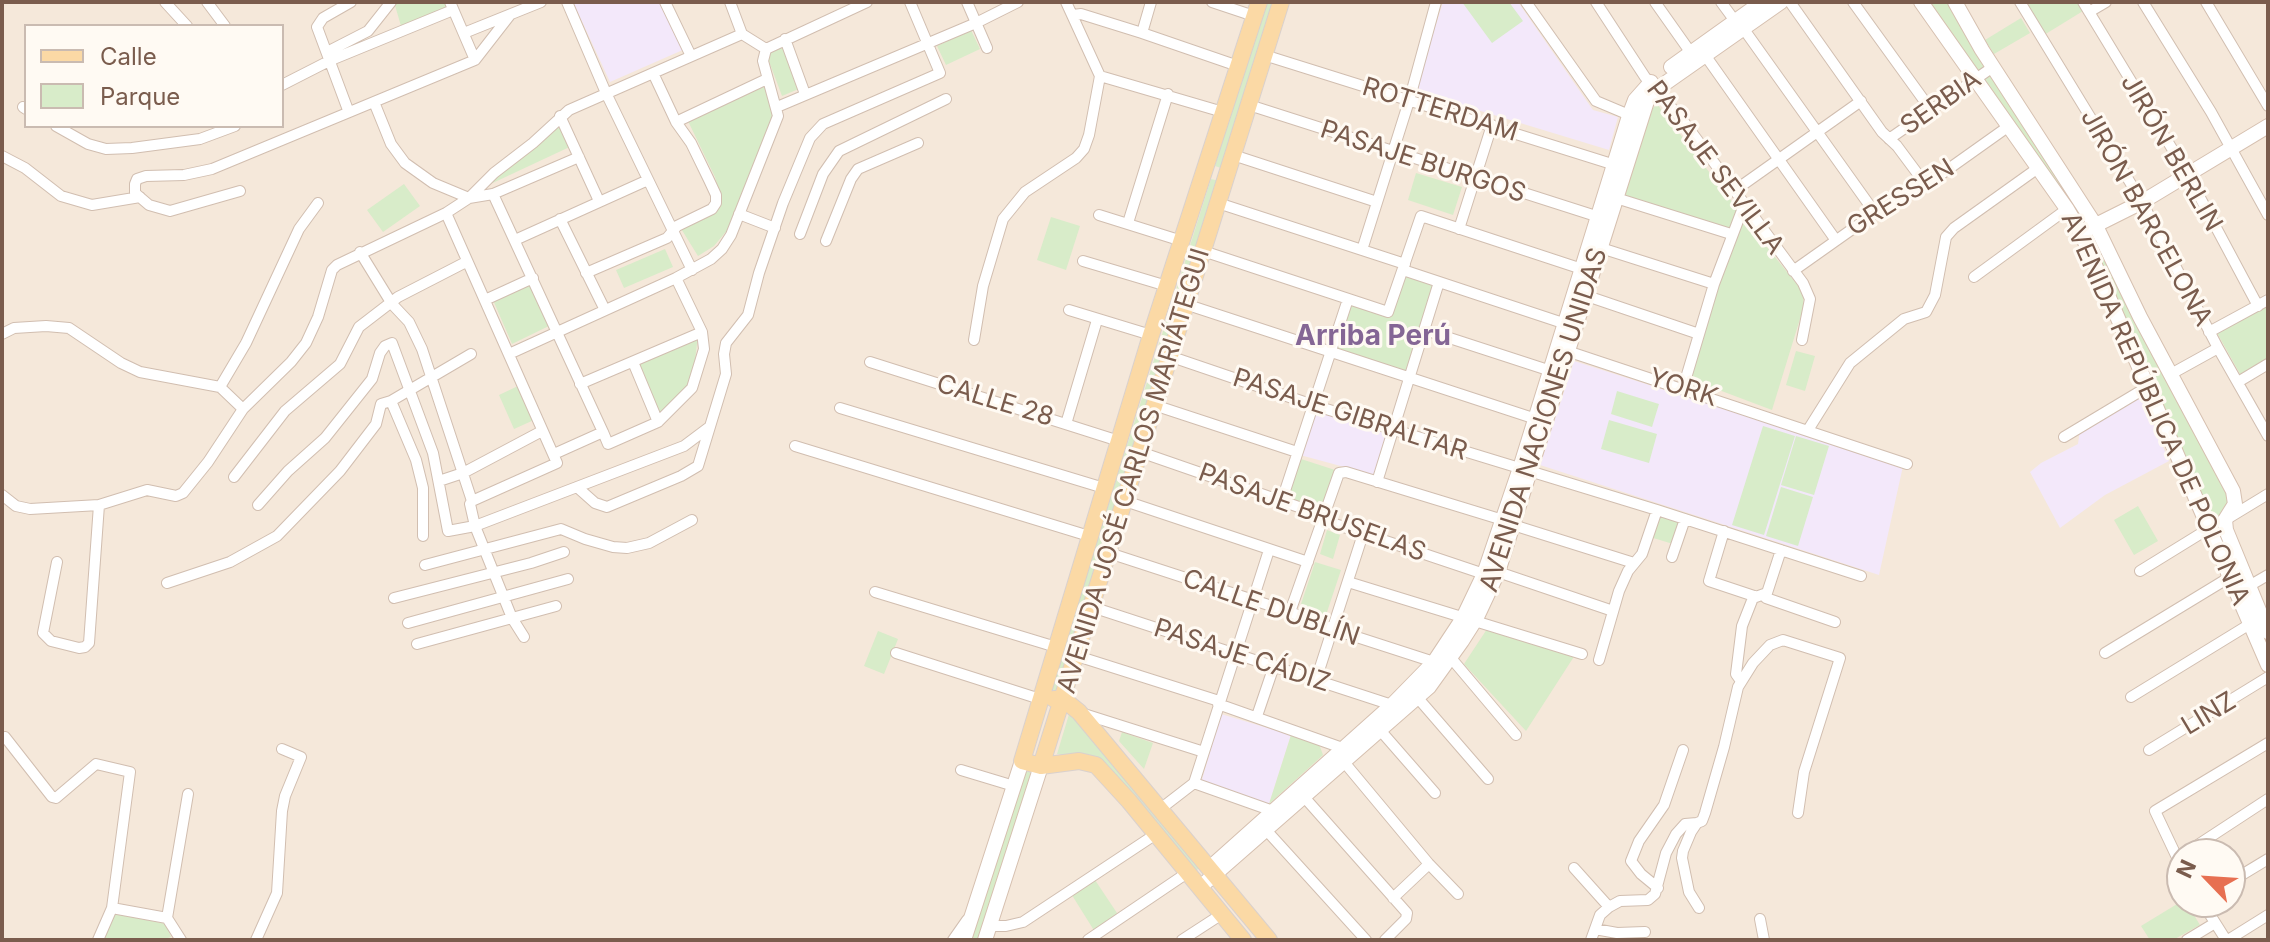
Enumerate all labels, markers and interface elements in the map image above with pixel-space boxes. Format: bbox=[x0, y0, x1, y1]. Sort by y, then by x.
legend bbox=[24, 24, 284, 128]
text: Calle bbox=[100, 42, 157, 71]
street label: SERBIA bbox=[1895, 64, 1987, 142]
street label: JIRÓN BERLIN bbox=[2113, 69, 2229, 237]
street label: ROTTERDAM bbox=[1358, 72, 1522, 148]
street label: PASAJE SEVILLA bbox=[1639, 75, 1791, 261]
text: Parque bbox=[100, 82, 180, 111]
street label: JIRÓN BARCELONA bbox=[2073, 104, 2219, 332]
street label: PASAJE BURGOS bbox=[1316, 114, 1530, 210]
street label: GRESSEN bbox=[1842, 153, 1960, 243]
street label: AVENIDA REPÚBLICA DE POLONIA bbox=[2054, 208, 2256, 610]
street label: AVENIDA NACIONES UNIDAS bbox=[1474, 244, 1614, 596]
street label: AVENIDA JOSÉ CARLOS MARIÁTEGUI bbox=[1051, 245, 1217, 697]
district label: Arriba Perú bbox=[1295, 320, 1451, 354]
street label: PASAJE GIBRALTAR bbox=[1229, 362, 1471, 468]
street label: YORK bbox=[1644, 362, 1722, 414]
street label: CALLE 28 bbox=[933, 368, 1057, 434]
street label: PASAJE BRUSELAS bbox=[1194, 457, 1430, 569]
street label: CALLE DUBLÍN bbox=[1178, 563, 1364, 653]
street label: PASAJE CÁDIZ bbox=[1150, 613, 1334, 699]
street label: LINZ bbox=[2176, 686, 2242, 742]
north arrow bbox=[2166, 838, 2246, 918]
text: N bbox=[2171, 856, 2201, 882]

